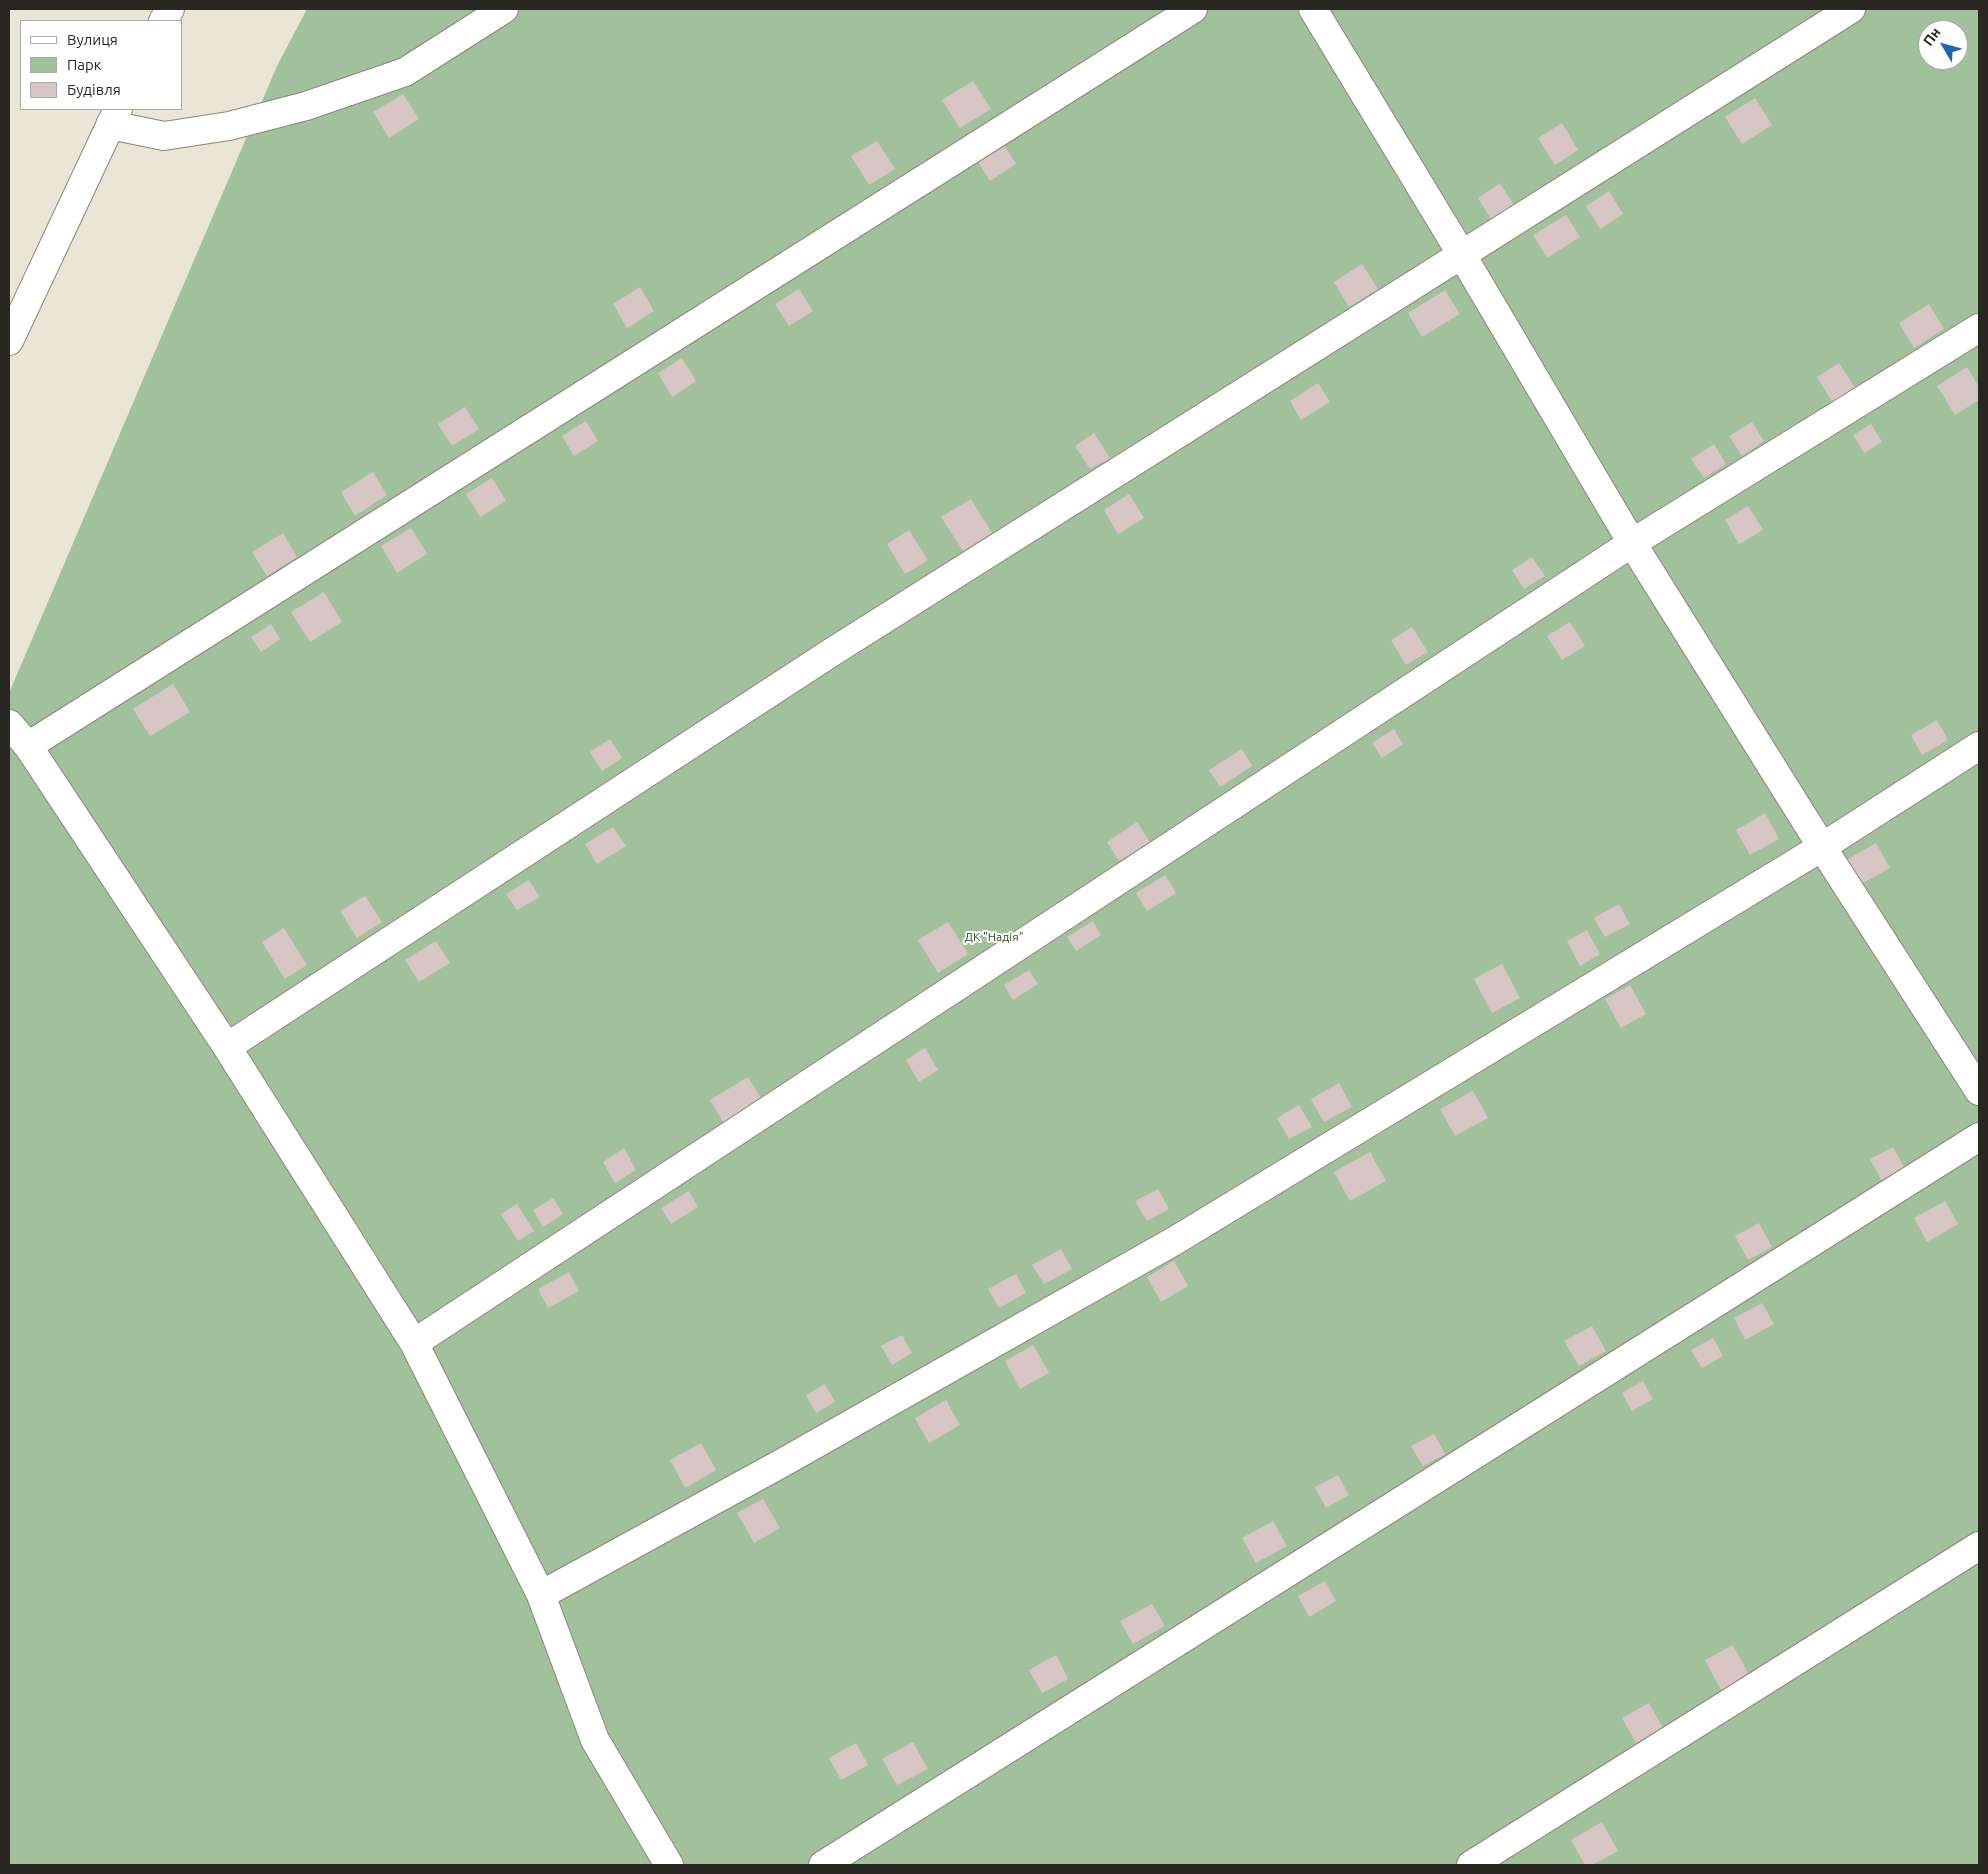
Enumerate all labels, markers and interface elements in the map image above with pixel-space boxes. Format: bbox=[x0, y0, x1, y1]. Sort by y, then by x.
legend bbox=[20, 20, 182, 110]
north arrow bbox=[1918, 20, 1968, 70]
text: Пн bbox=[1920, 24, 1944, 49]
text: Вулиця bbox=[67, 31, 118, 48]
text: Парк bbox=[67, 56, 102, 73]
text: Будівля bbox=[67, 81, 121, 98]
park label: ДК "Надія" bbox=[965, 930, 1023, 944]

